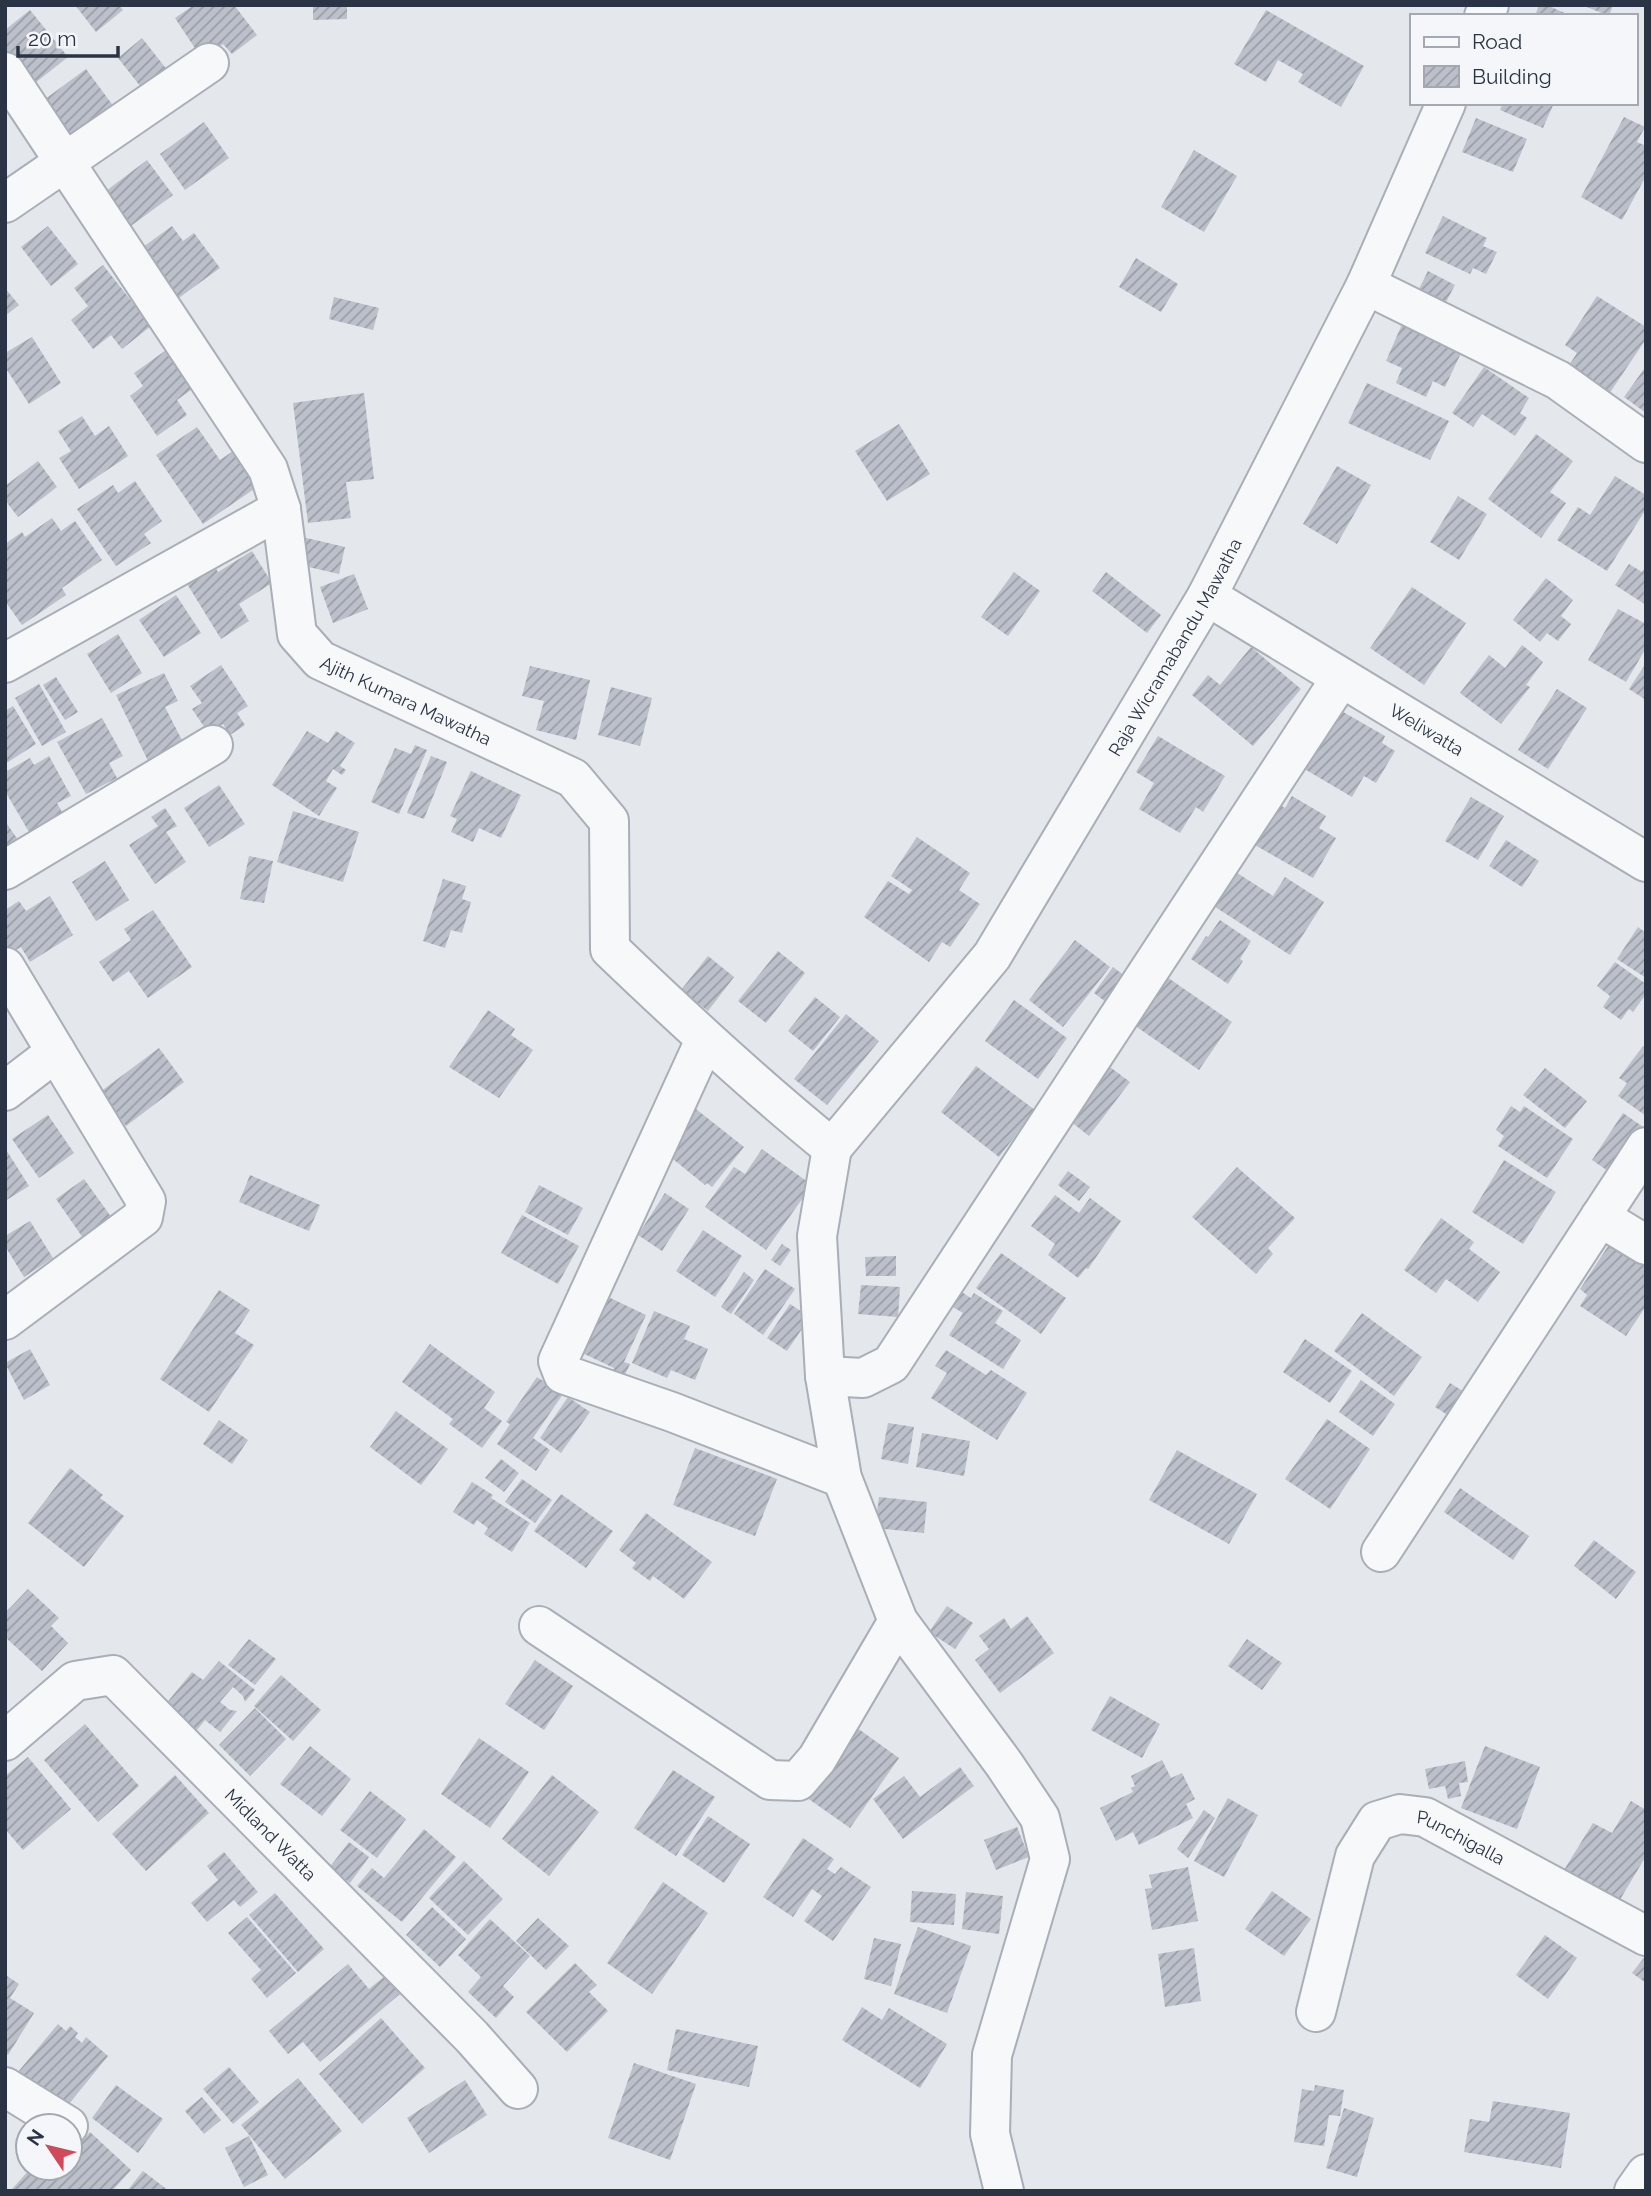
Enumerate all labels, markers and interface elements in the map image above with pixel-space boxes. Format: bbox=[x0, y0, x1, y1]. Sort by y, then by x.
scale bar bbox=[18, 14, 117, 58]
legend bbox=[1410, 14, 1637, 105]
text: 20 m bbox=[28, 26, 76, 51]
text: Road bbox=[1472, 29, 1522, 54]
text: Building bbox=[1472, 64, 1552, 89]
street label: Raja Wicramabandu Mawatha bbox=[1104, 534, 1245, 760]
street label: Ajith Kumara Mawatha bbox=[317, 651, 495, 749]
street label: Weliwatta bbox=[1386, 699, 1468, 760]
street label: Midland Watta bbox=[221, 1784, 321, 1885]
street label: Punchigalla bbox=[1416, 1806, 1509, 1869]
north arrow bbox=[14, 2112, 84, 2182]
text: N bbox=[22, 2125, 48, 2149]

